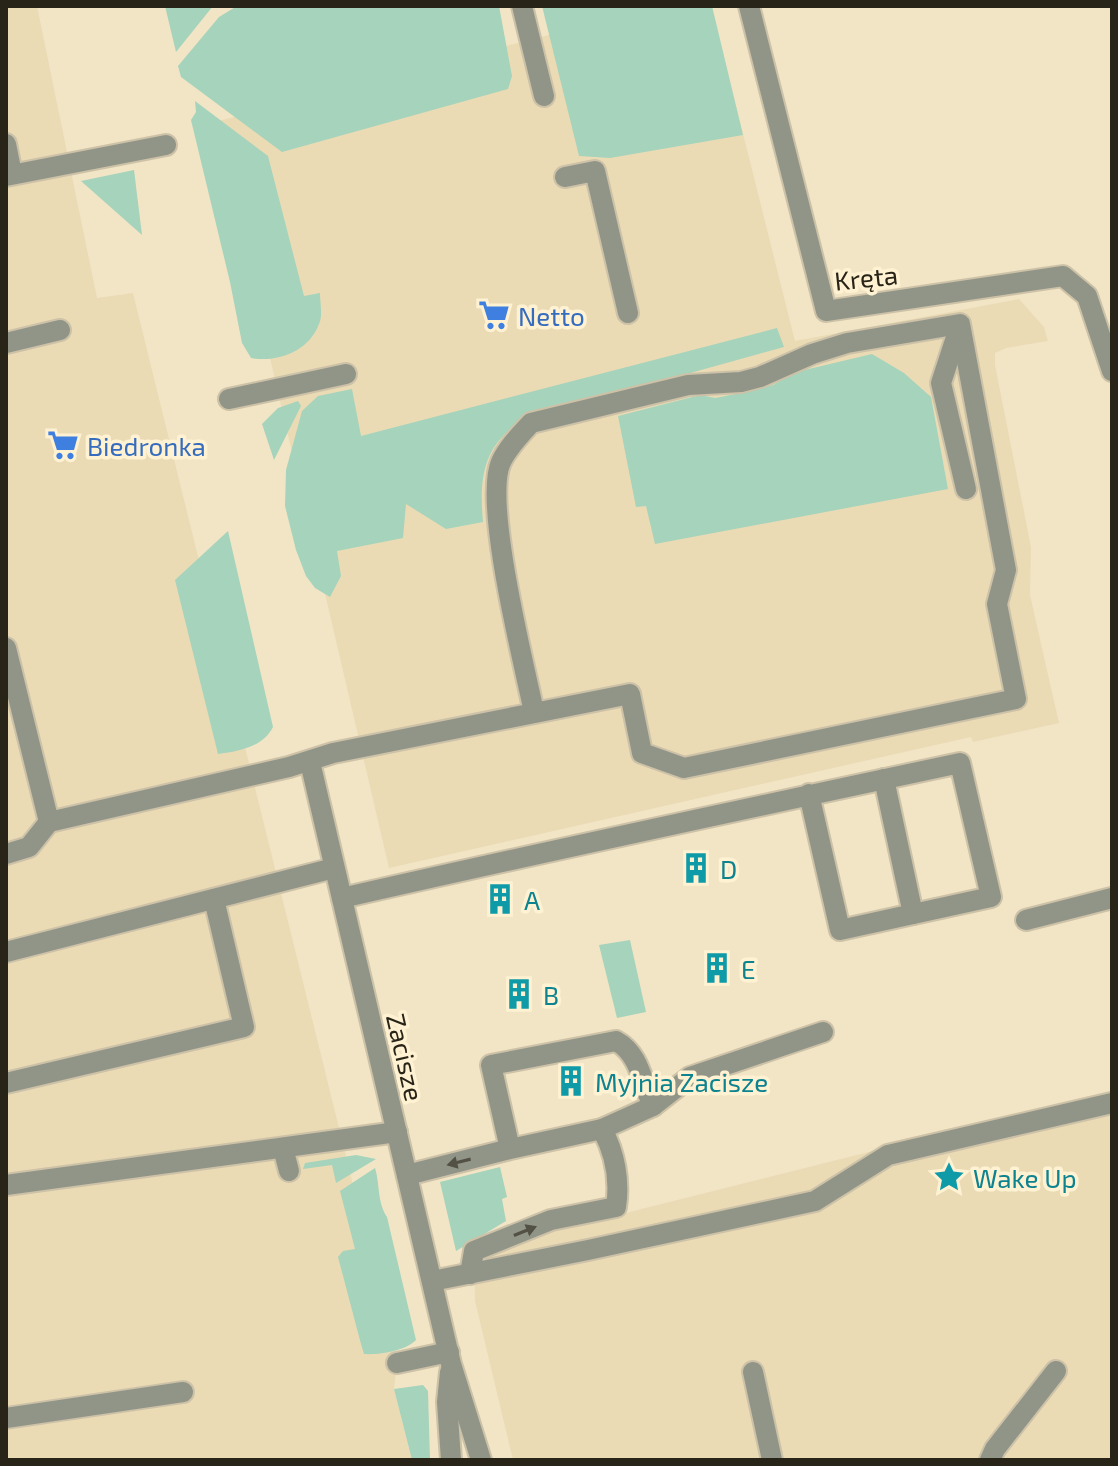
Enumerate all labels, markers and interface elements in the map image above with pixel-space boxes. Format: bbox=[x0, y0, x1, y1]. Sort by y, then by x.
street label: Kręta bbox=[833, 258, 899, 296]
supermarket icon: Netto bbox=[477, 298, 511, 332]
place label: Netto bbox=[518, 300, 585, 331]
supermarket icon: Biedronka bbox=[46, 428, 80, 462]
place label: Biedronka bbox=[87, 430, 206, 461]
building icon: D bbox=[679, 851, 713, 885]
place label: D bbox=[720, 853, 737, 884]
building icon: A bbox=[483, 882, 517, 916]
place label: A bbox=[524, 884, 540, 915]
building icon: E bbox=[700, 951, 734, 985]
place label: E bbox=[741, 953, 756, 984]
building icon: B bbox=[502, 977, 536, 1011]
place label: B bbox=[543, 979, 559, 1010]
street label: Zacisze bbox=[381, 1010, 431, 1104]
building icon: Myjnia Zacisze bbox=[554, 1064, 588, 1098]
place label: Myjnia Zacisze bbox=[595, 1066, 768, 1097]
one-way arrow bbox=[446, 1156, 471, 1168]
place icon: Wake Up bbox=[932, 1160, 966, 1194]
place label: Wake Up bbox=[973, 1162, 1077, 1193]
one-way arrow bbox=[513, 1224, 537, 1237]

